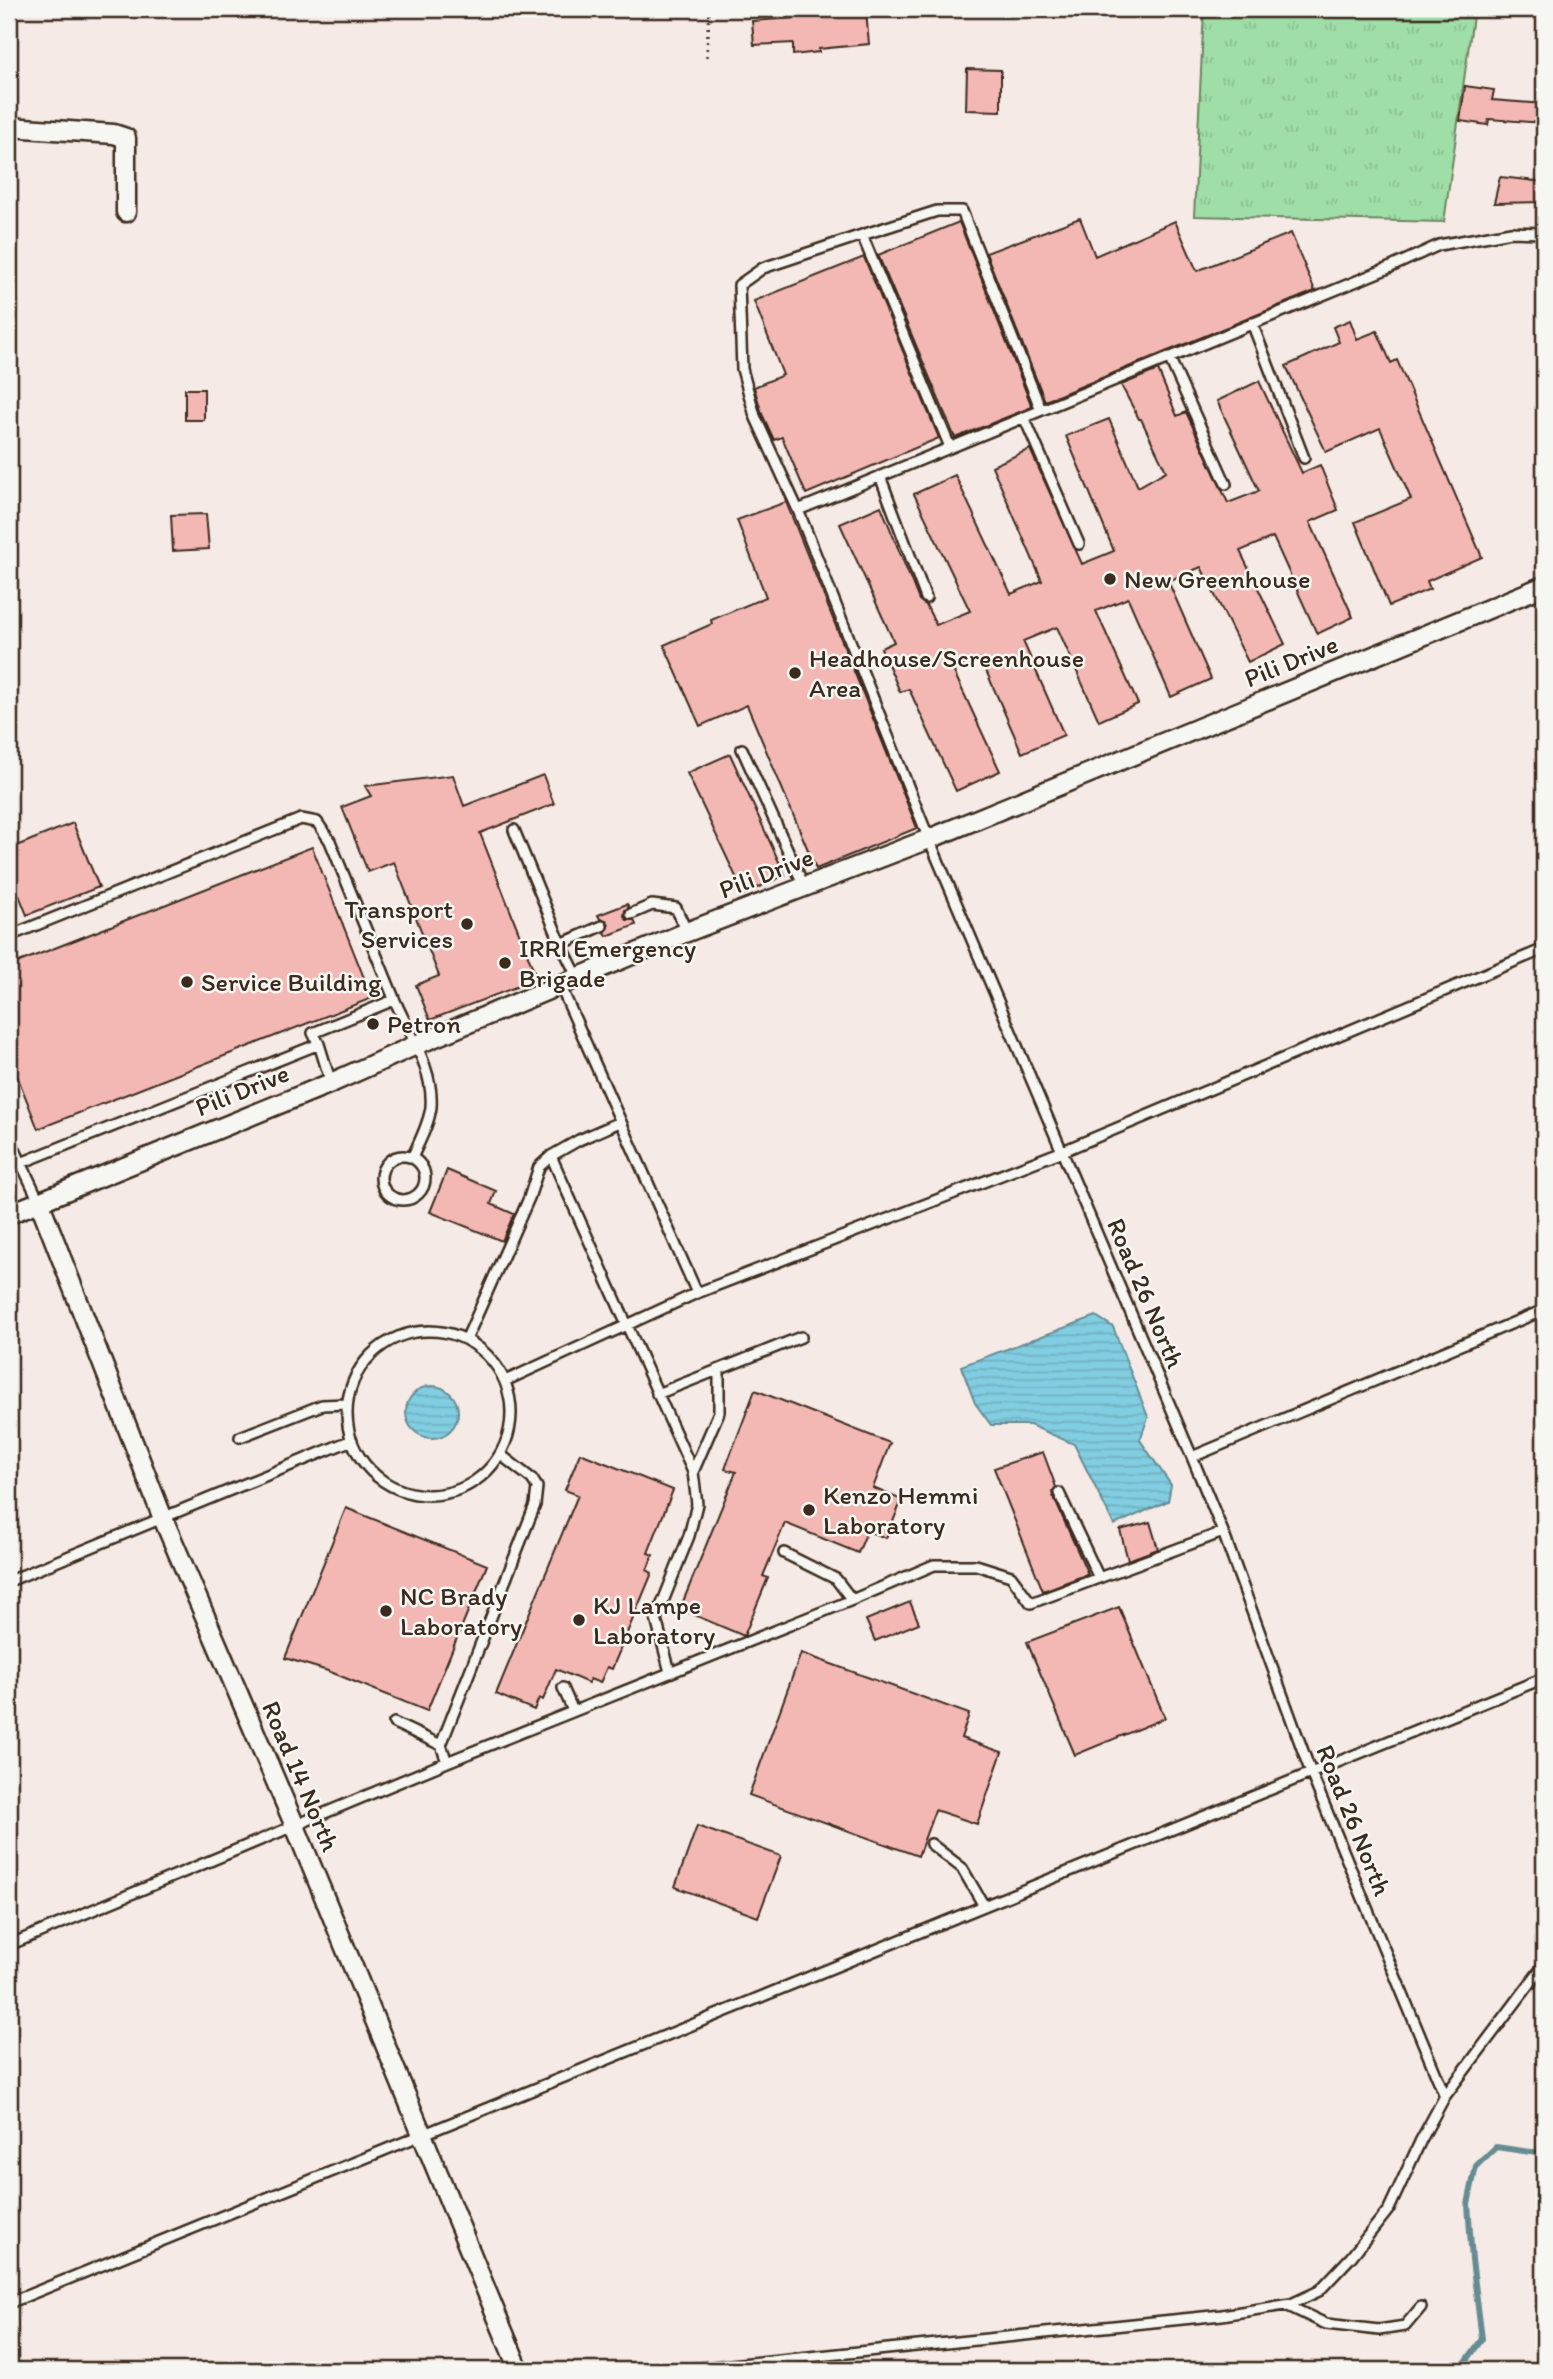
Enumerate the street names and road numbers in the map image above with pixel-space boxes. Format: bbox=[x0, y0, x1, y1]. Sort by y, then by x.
street label: Pili Drive bbox=[1239, 628, 1343, 694]
street label: Pili Drive bbox=[714, 840, 818, 906]
street label: Pili Drive bbox=[190, 1057, 294, 1123]
street label: Road 26 North bbox=[1100, 1213, 1192, 1373]
street label: Road 14 North bbox=[255, 1696, 347, 1856]
street label: Road 26 North bbox=[1309, 1740, 1399, 1900]

